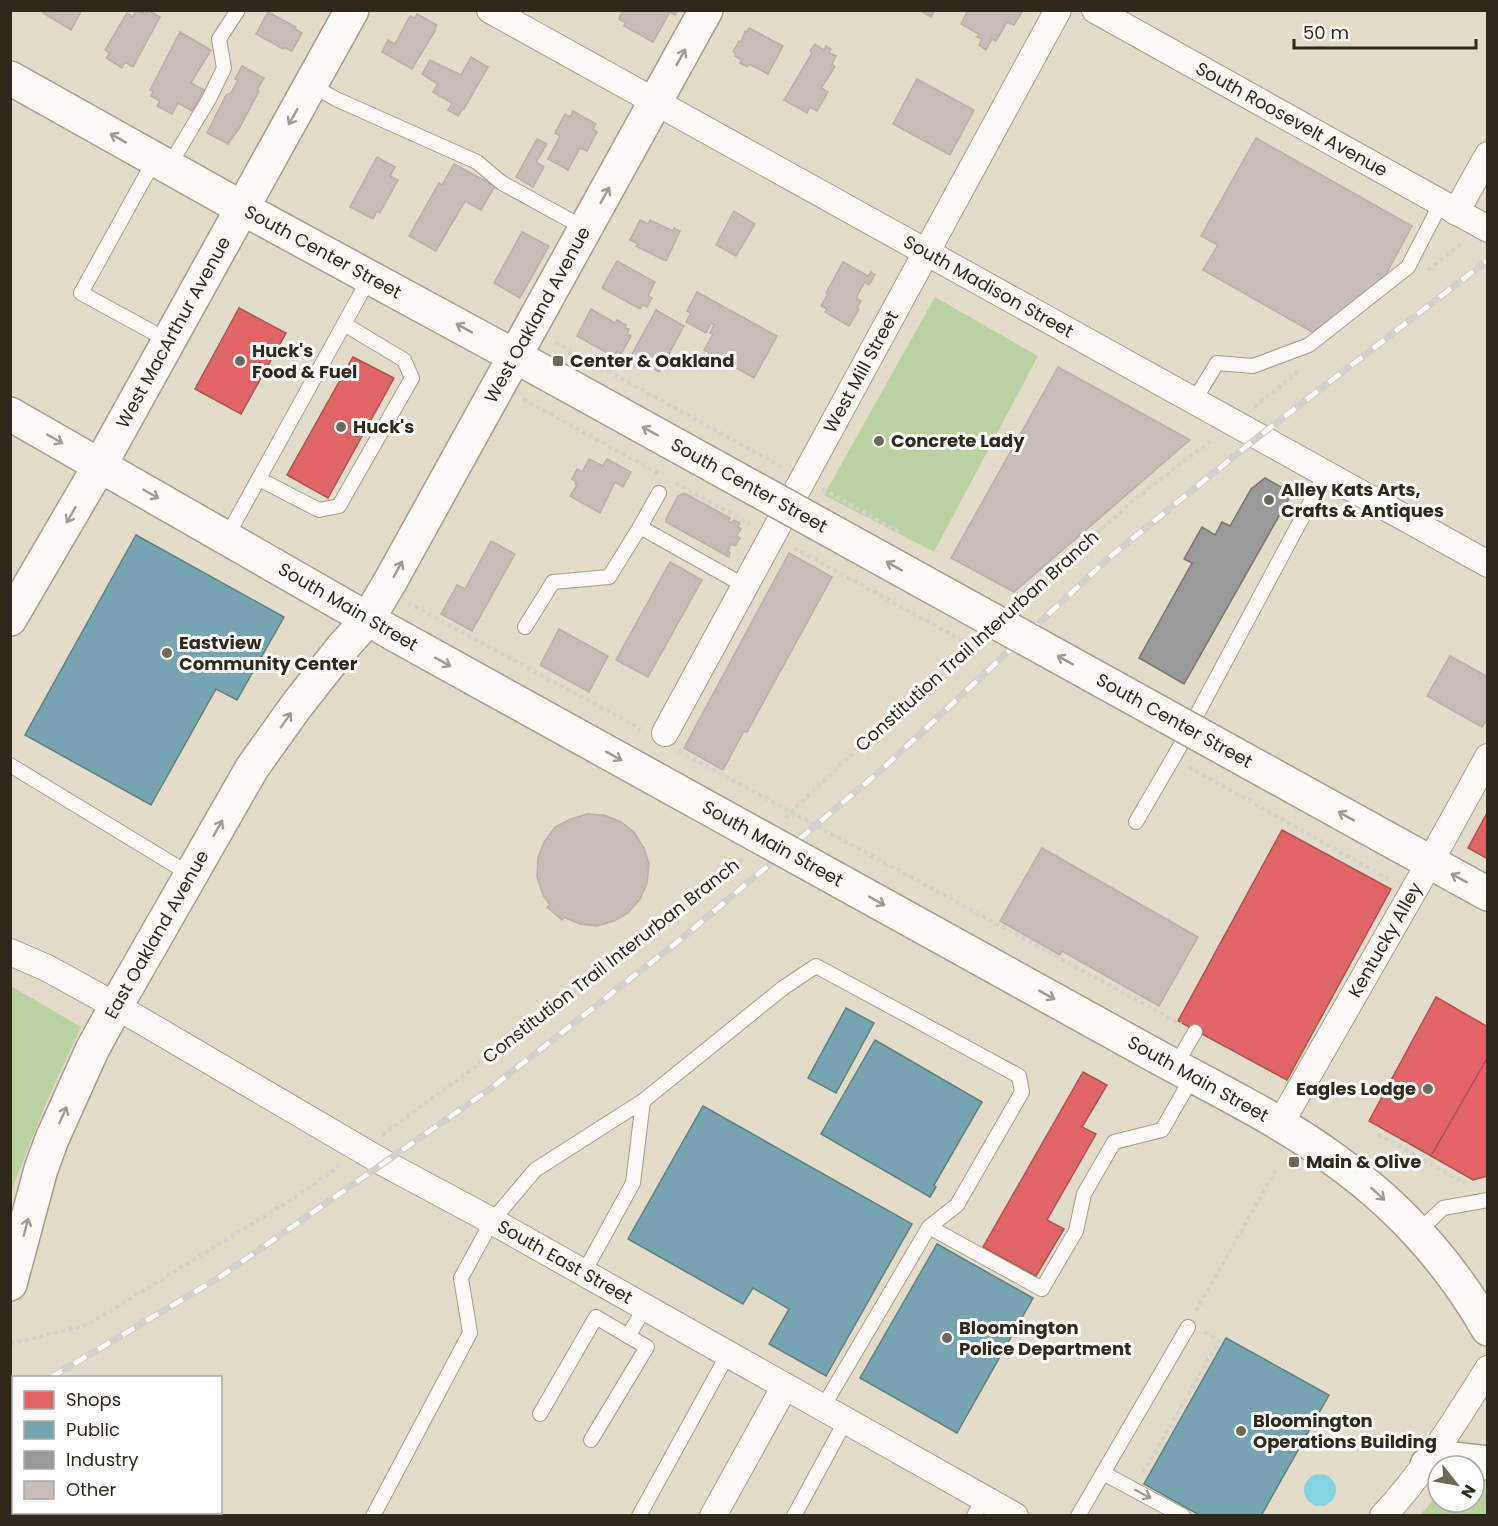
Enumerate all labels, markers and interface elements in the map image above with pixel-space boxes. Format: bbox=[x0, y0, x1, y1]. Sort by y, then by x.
scale bar bbox=[1294, 12, 1476, 50]
text: 50 m bbox=[1303, 20, 1349, 45]
one-way arrow bbox=[676, 48, 687, 66]
street label: South Roosevelt Avenue bbox=[1191, 56, 1392, 183]
one-way arrow bbox=[287, 107, 298, 125]
one-way arrow bbox=[110, 132, 127, 144]
one-way arrow bbox=[599, 187, 611, 204]
street label: South Center Street bbox=[240, 199, 406, 304]
street label: West Oakland Avenue bbox=[478, 222, 596, 407]
street label: South Madison Street bbox=[899, 229, 1078, 343]
street label: West MacArthur Avenue bbox=[110, 232, 236, 433]
street label: West Mill Street bbox=[817, 306, 904, 437]
one-way arrow bbox=[456, 322, 473, 334]
place label: Huck's Food & Fuel bbox=[252, 338, 357, 384]
place label: Center & Oakland bbox=[570, 348, 734, 373]
marker: Huck's Food & Fuel bbox=[233, 354, 247, 368]
marker: Center & Oakland bbox=[551, 354, 565, 368]
place label: Huck's bbox=[353, 414, 414, 439]
marker: Huck's bbox=[334, 420, 348, 434]
one-way arrow bbox=[642, 425, 660, 436]
place label: Concrete Lady bbox=[891, 428, 1025, 453]
street label: South Center Street bbox=[667, 432, 832, 538]
one-way arrow bbox=[46, 433, 63, 445]
marker: Concrete Lady bbox=[872, 434, 886, 448]
place label: Alley Kats Arts, Crafts & Antiques bbox=[1281, 477, 1444, 523]
one-way arrow bbox=[142, 488, 159, 500]
marker: Alley Kats Arts, Crafts & Antiques bbox=[1262, 493, 1276, 507]
one-way arrow bbox=[64, 506, 76, 523]
street label: Constitution Trail Interurban Branch bbox=[850, 524, 1104, 757]
street label: South Main Street bbox=[274, 556, 423, 657]
one-way arrow bbox=[886, 560, 904, 571]
one-way arrow bbox=[392, 561, 404, 578]
place label: Eastview Community Center bbox=[179, 630, 358, 676]
marker: Eastview Community Center bbox=[160, 646, 174, 660]
one-way arrow bbox=[1057, 654, 1074, 666]
one-way arrow bbox=[435, 656, 452, 668]
street label: South Center Street bbox=[1092, 667, 1257, 774]
one-way arrow bbox=[280, 712, 292, 729]
one-way arrow bbox=[605, 750, 622, 762]
street label: South Main Street bbox=[698, 794, 848, 892]
one-way arrow bbox=[1338, 810, 1355, 822]
one-way arrow bbox=[212, 820, 224, 837]
street label: East Oakland Avenue bbox=[98, 845, 215, 1023]
street label: Constitution Trail Interurban Branch bbox=[477, 852, 744, 1069]
one-way arrow bbox=[1450, 872, 1468, 883]
street label: Kentucky Alley bbox=[1342, 878, 1428, 1002]
one-way arrow bbox=[867, 896, 885, 907]
one-way arrow bbox=[1038, 989, 1055, 1001]
street label: South Main Street bbox=[1123, 1029, 1273, 1128]
place label: Eagles Lodge bbox=[1296, 1076, 1416, 1101]
marker: Eagles Lodge bbox=[1421, 1082, 1435, 1096]
one-way arrow bbox=[58, 1106, 70, 1124]
place label: Main & Olive bbox=[1306, 1149, 1421, 1174]
marker: Main & Olive bbox=[1287, 1155, 1301, 1169]
one-way arrow bbox=[1370, 1187, 1385, 1201]
street label: South East Street bbox=[493, 1214, 637, 1310]
one-way arrow bbox=[21, 1218, 32, 1237]
place label: Bloomington Police Department bbox=[959, 1315, 1131, 1361]
marker: Bloomington Police Department bbox=[940, 1331, 954, 1345]
legend bbox=[12, 1376, 222, 1514]
text: Shops bbox=[66, 1387, 121, 1412]
place label: Bloomington Operations Building bbox=[1253, 1408, 1437, 1454]
text: Public bbox=[66, 1417, 120, 1442]
marker: Bloomington Operations Building bbox=[1234, 1424, 1248, 1438]
text: Industry bbox=[66, 1447, 138, 1472]
north arrow bbox=[1426, 1454, 1486, 1514]
text: Other bbox=[66, 1477, 116, 1502]
text: N bbox=[1455, 1480, 1481, 1503]
one-way arrow bbox=[1134, 1488, 1151, 1500]

